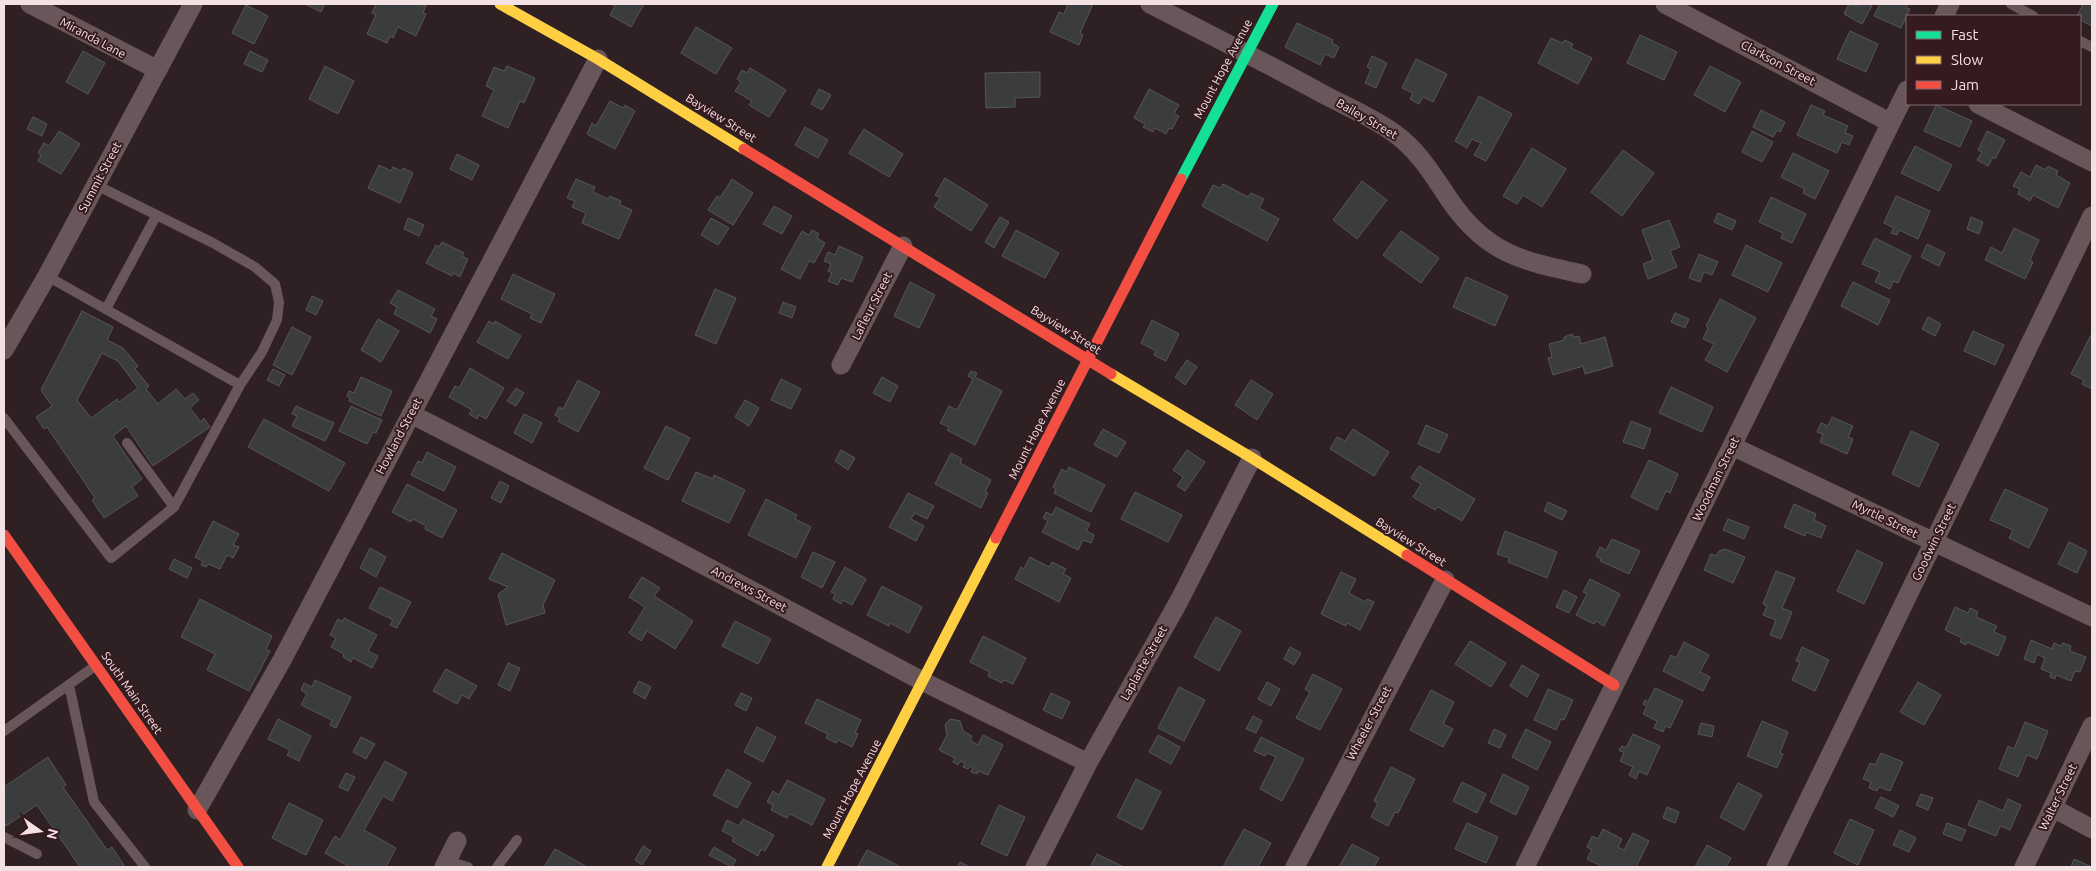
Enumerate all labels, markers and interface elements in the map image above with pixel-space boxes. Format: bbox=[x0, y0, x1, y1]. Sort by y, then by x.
street label: Miranda Lane bbox=[58, 15, 128, 60]
legend bbox=[1906, 15, 2081, 105]
street label: Mount Hope Avenue bbox=[1191, 17, 1254, 121]
text: Fast bbox=[1951, 26, 1979, 43]
street label: Clarkson Street bbox=[1739, 37, 1818, 88]
text: Slow bbox=[1951, 51, 1984, 68]
text: Jam bbox=[1951, 76, 1979, 93]
street label: Bayview Street bbox=[684, 91, 759, 145]
street label: Bailey Street bbox=[1334, 96, 1400, 141]
street label: Summit Street bbox=[76, 139, 124, 214]
street label: Lafleur Street bbox=[849, 269, 894, 342]
street label: Bayview Street bbox=[1029, 303, 1104, 357]
street label: Mount Hope Avenue bbox=[1006, 376, 1068, 481]
street label: Howland Street bbox=[373, 395, 424, 476]
street label: Woodman Street bbox=[1690, 435, 1742, 523]
street label: Myrtle Street bbox=[1850, 497, 1920, 540]
street label: Goodwin Street bbox=[1909, 501, 1958, 583]
street label: Bayview Street bbox=[1374, 515, 1449, 569]
street label: Andrews Street bbox=[709, 563, 789, 614]
street label: Laplante Street bbox=[1118, 623, 1170, 702]
street label: South Main Street bbox=[99, 649, 166, 736]
street label: Wheeler Street bbox=[1344, 683, 1394, 762]
street label: Mount Hope Avenue bbox=[820, 737, 883, 841]
street label: Walter Street bbox=[2036, 761, 2079, 832]
north arrow bbox=[15, 806, 65, 856]
text: N bbox=[44, 827, 62, 841]

